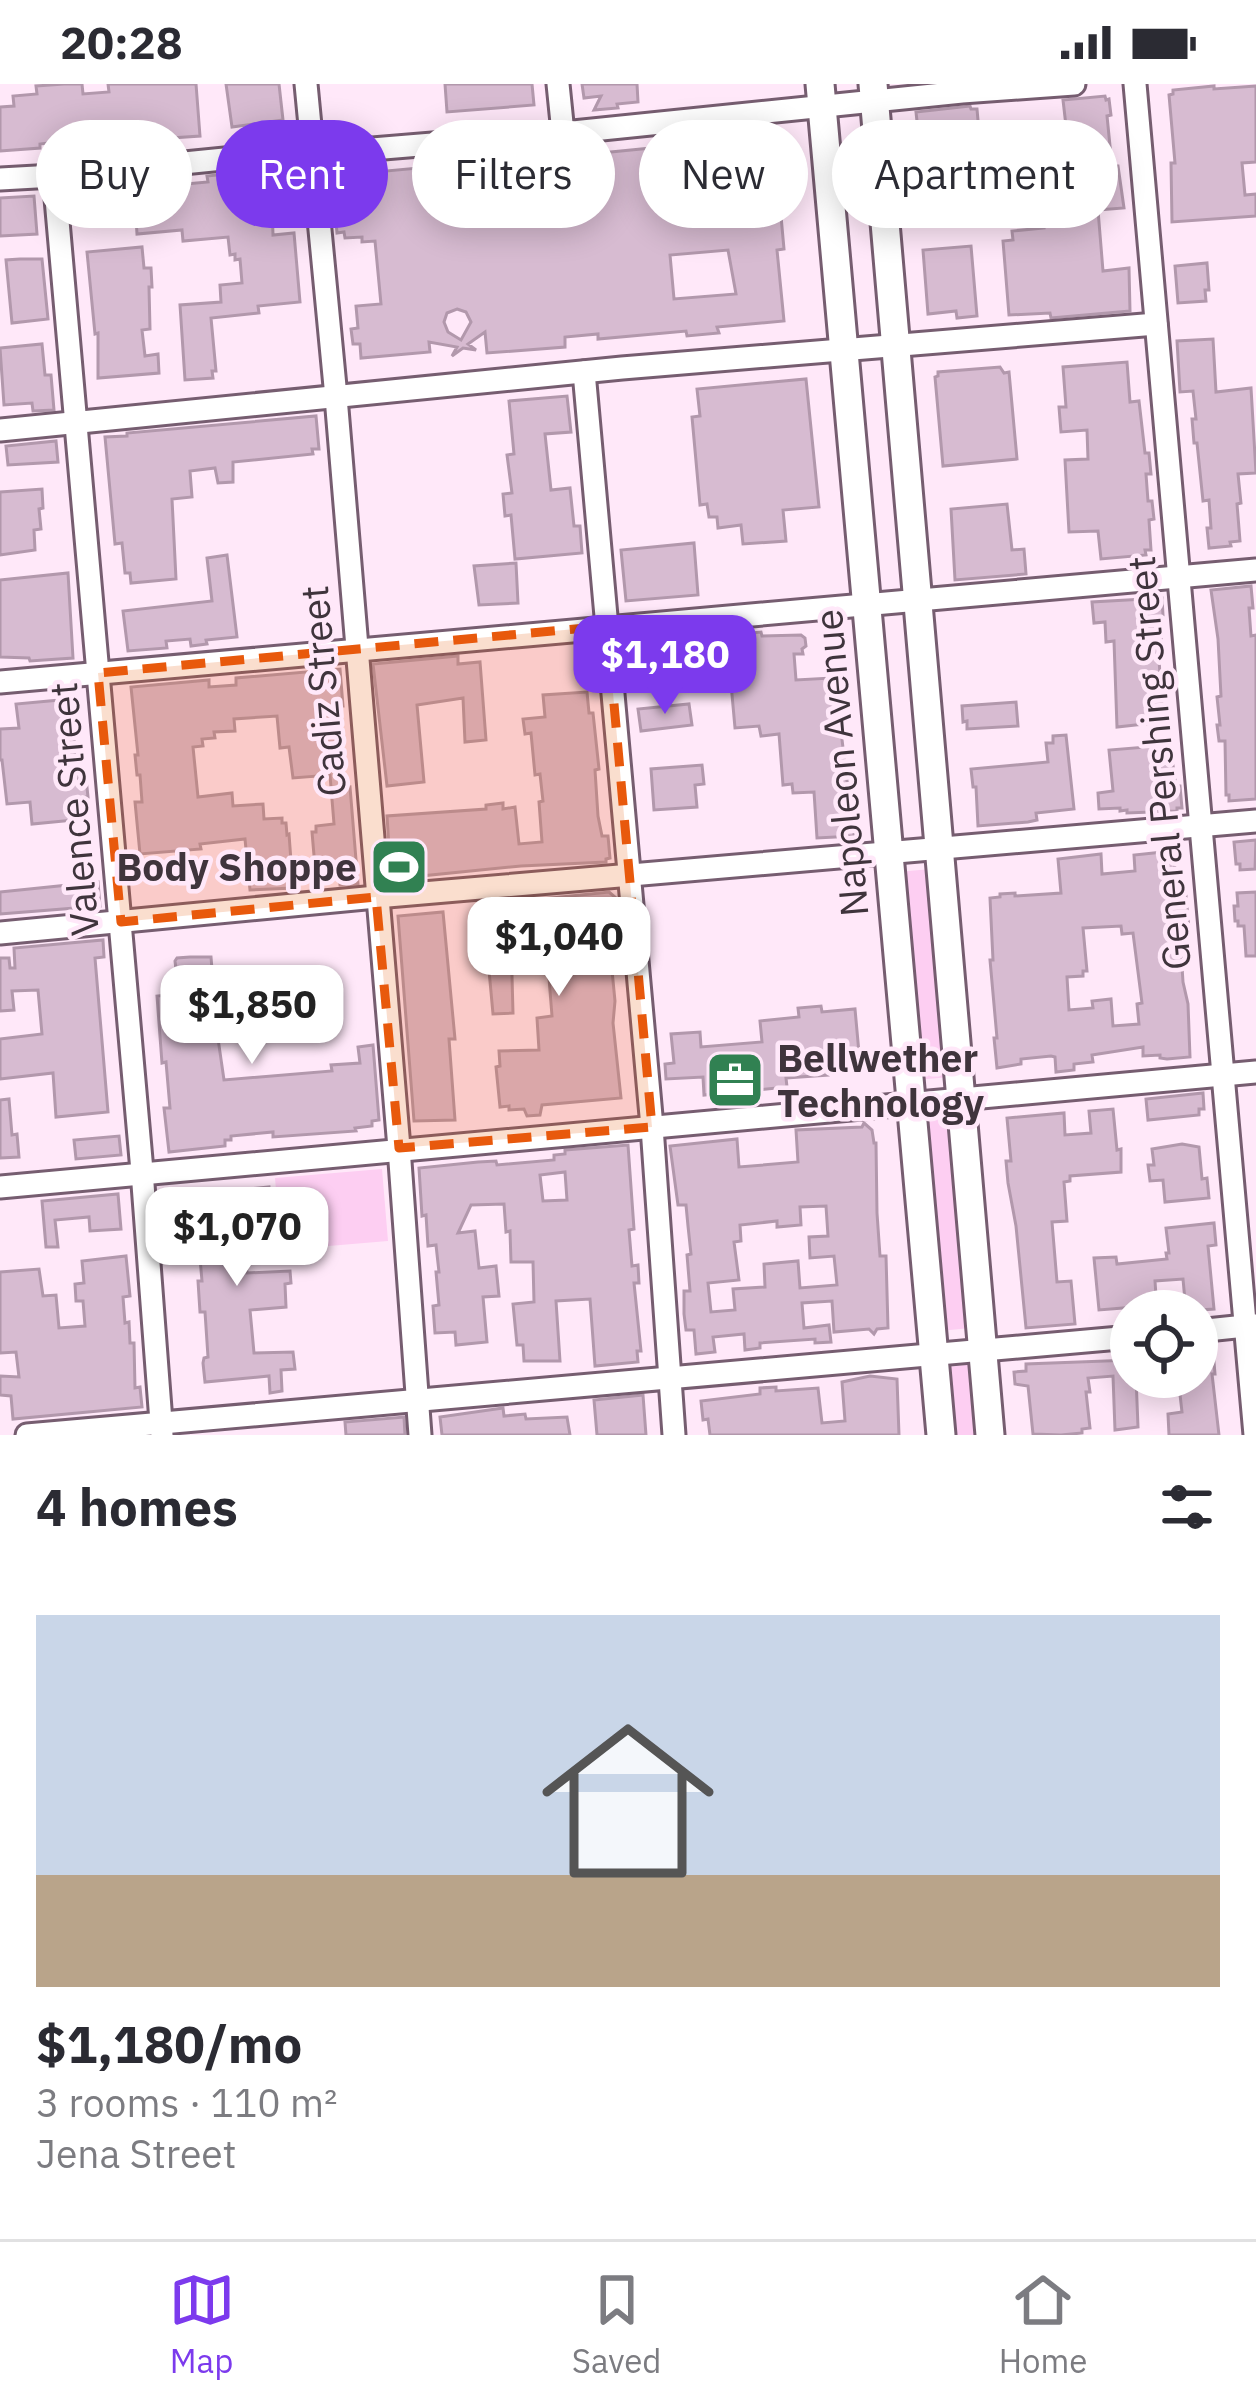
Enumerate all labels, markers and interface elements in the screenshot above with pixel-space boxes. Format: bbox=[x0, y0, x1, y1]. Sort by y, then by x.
text: 20:28 bbox=[60, 13, 183, 71]
chip: Buy bbox=[36, 120, 192, 228]
chip: Rent bbox=[216, 120, 388, 228]
chip: Filters bbox=[412, 120, 615, 228]
chip: New bbox=[639, 120, 808, 228]
chip: Apartment bbox=[832, 120, 1118, 228]
street label: General Pershing Street bbox=[1115, 554, 1202, 972]
street label: Cadiz Street bbox=[288, 583, 357, 799]
street label: Napoleon Avenue bbox=[802, 607, 879, 919]
pin: $1,180 bbox=[567, 615, 763, 717]
text: $1,180 bbox=[600, 628, 730, 679]
street label: Valence Street bbox=[37, 680, 110, 938]
sports icon: Body Shoppe bbox=[368, 836, 430, 898]
place label: Body Shoppe bbox=[116, 841, 357, 892]
pin: $1,040 bbox=[461, 897, 657, 999]
text: $1,040 bbox=[494, 910, 624, 961]
pin: $1,850 bbox=[154, 965, 350, 1067]
text: $1,850 bbox=[187, 978, 317, 1029]
place label: Bellwether Technology bbox=[777, 1032, 984, 1128]
office icon: Bellwether Technology bbox=[704, 1049, 766, 1111]
pin: $1,070 bbox=[139, 1187, 335, 1289]
text: $1,070 bbox=[172, 1200, 302, 1251]
map controls bbox=[1110, 1290, 1218, 1398]
button: locate bbox=[1110, 1290, 1218, 1398]
text: 4 homes bbox=[36, 1474, 238, 1540]
icon: filters bbox=[1154, 1474, 1220, 1540]
icon: home bbox=[520, 1693, 736, 1909]
text: $1,180/mo bbox=[36, 2011, 302, 2077]
text: 3 rooms · 110 m² bbox=[36, 2077, 338, 2128]
text: Jena Street bbox=[36, 2128, 236, 2179]
tab: Map bbox=[169, 2267, 235, 2382]
tab: Saved bbox=[572, 2267, 662, 2382]
tab: Home bbox=[999, 2267, 1087, 2382]

